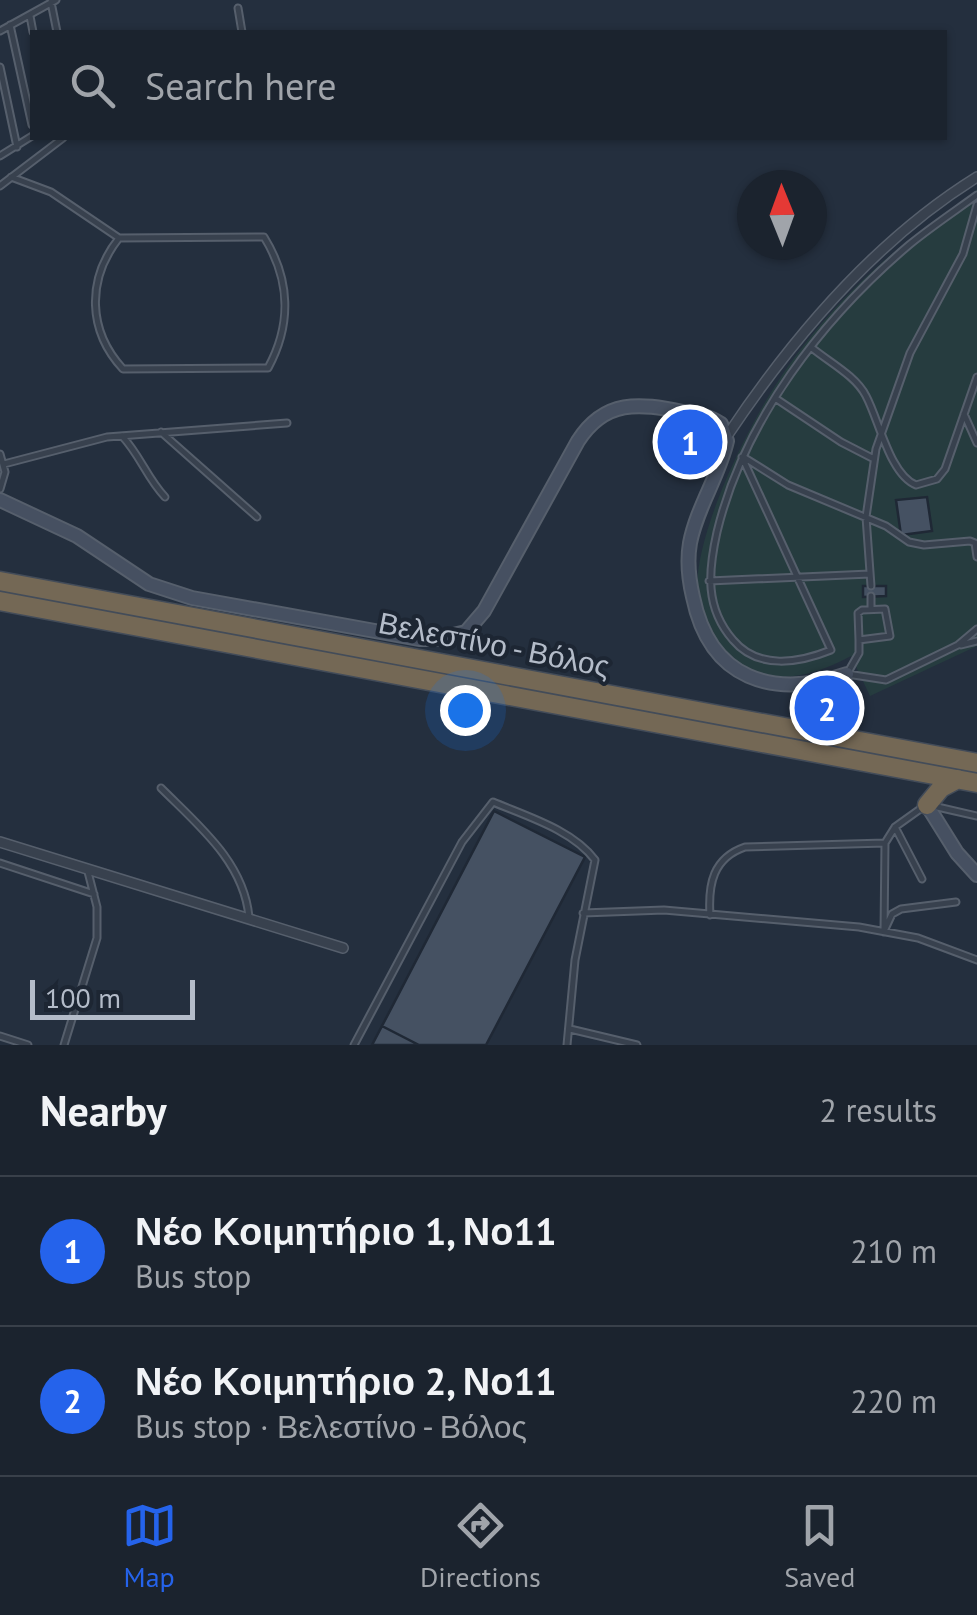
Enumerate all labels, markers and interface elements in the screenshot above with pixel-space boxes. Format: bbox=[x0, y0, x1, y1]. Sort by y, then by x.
search box bbox=[30, 30, 947, 140]
icon: search bbox=[65, 58, 120, 113]
text: Search here bbox=[145, 61, 337, 110]
north arrow bbox=[737, 170, 827, 260]
pin: 1 bbox=[658, 404, 722, 480]
street label: Βελεστίνο - Βόλος bbox=[376, 602, 613, 685]
pin: 2 bbox=[794, 670, 860, 746]
your location bbox=[440, 685, 491, 736]
scale bar bbox=[30, 975, 195, 1020]
text: 100 m bbox=[45, 979, 121, 1016]
text: Nearby bbox=[40, 1083, 167, 1138]
text: 2 results bbox=[819, 1089, 937, 1131]
text: Νέο Κοιμητήριο 1, Νο11 bbox=[135, 1206, 557, 1255]
text: 1 bbox=[63, 1230, 82, 1272]
text: 210 m bbox=[850, 1230, 937, 1272]
text: Bus stop bbox=[135, 1255, 251, 1297]
text: Νέο Κοιμητήριο 2, Νο11 bbox=[135, 1356, 557, 1405]
text: 2 bbox=[63, 1380, 82, 1422]
text: 220 m bbox=[850, 1380, 937, 1422]
text: Bus stop · Βελεστίνο - Βόλος bbox=[135, 1405, 527, 1447]
tab: Map bbox=[122, 1498, 177, 1595]
tab: Directions bbox=[420, 1498, 541, 1595]
tab: Saved bbox=[784, 1498, 855, 1595]

